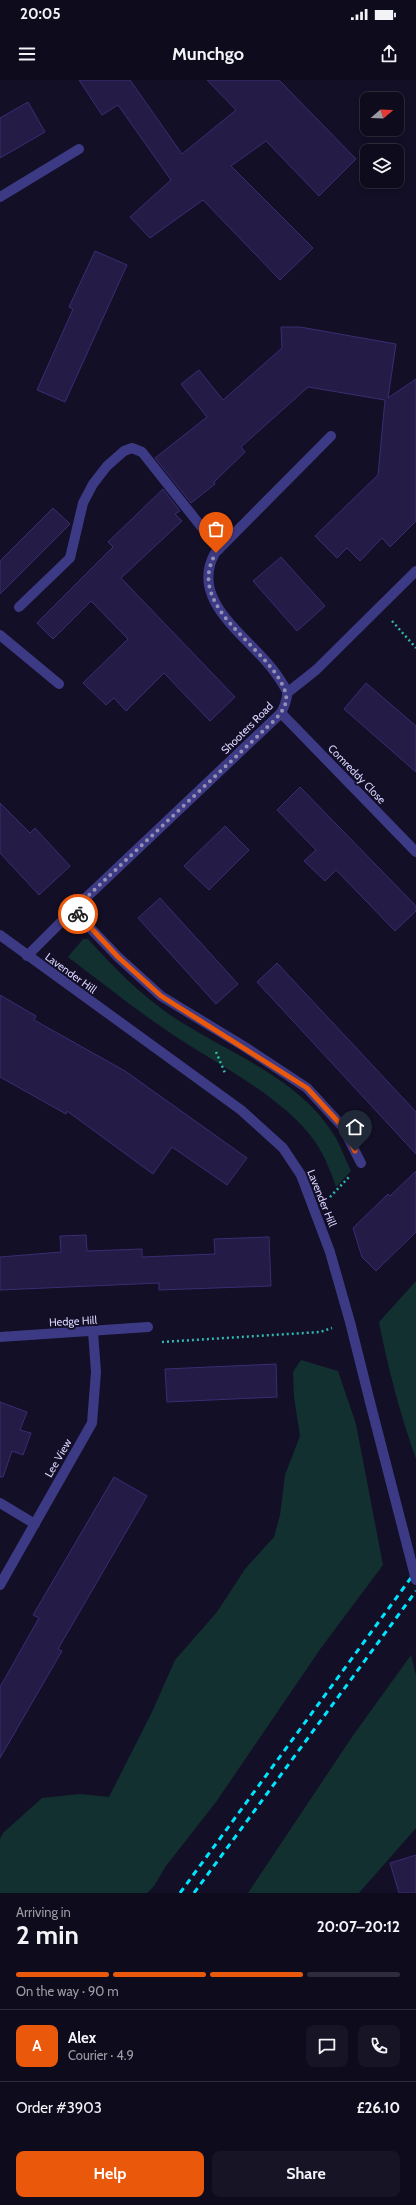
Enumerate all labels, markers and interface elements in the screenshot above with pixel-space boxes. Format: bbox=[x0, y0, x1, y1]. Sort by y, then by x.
text: 20:05 bbox=[20, 5, 61, 23]
icon: menu bbox=[16, 43, 38, 65]
text: Munchgo bbox=[172, 43, 244, 65]
icon: share bbox=[378, 43, 400, 65]
north arrow bbox=[360, 92, 404, 136]
map controls bbox=[360, 92, 404, 188]
button: layers bbox=[360, 144, 404, 188]
pin bbox=[199, 512, 233, 553]
icon: bag bbox=[205, 518, 227, 540]
street label: Shooters Road bbox=[218, 699, 276, 757]
street label: Comreddy Close bbox=[325, 741, 389, 807]
courier bbox=[58, 894, 98, 934]
icon: bike bbox=[67, 903, 89, 925]
street label: Lavender Hill bbox=[42, 950, 100, 997]
pin bbox=[338, 1110, 372, 1151]
icon: home bbox=[344, 1116, 366, 1138]
street label: Lavender Hill bbox=[304, 1167, 340, 1229]
street label: Hedge Hill bbox=[49, 1313, 98, 1329]
street label: Lee View bbox=[41, 1436, 75, 1480]
text: Arriving in bbox=[16, 1904, 71, 1920]
text: 20:07–20:12 bbox=[317, 1918, 400, 1936]
text: 2 min bbox=[16, 1919, 79, 1951]
text: On the way · 90 m bbox=[16, 1983, 119, 1999]
button: chat bbox=[306, 2025, 348, 2067]
button: phone bbox=[358, 2025, 400, 2067]
text: Alex bbox=[68, 2029, 96, 2047]
text: A bbox=[32, 2037, 42, 2055]
text: Courier · 4.9 bbox=[68, 2047, 134, 2063]
text: Order #3903 bbox=[16, 2099, 102, 2117]
text: £26.10 bbox=[357, 2099, 400, 2117]
button: Help bbox=[16, 2151, 204, 2197]
button: Share bbox=[212, 2151, 400, 2197]

